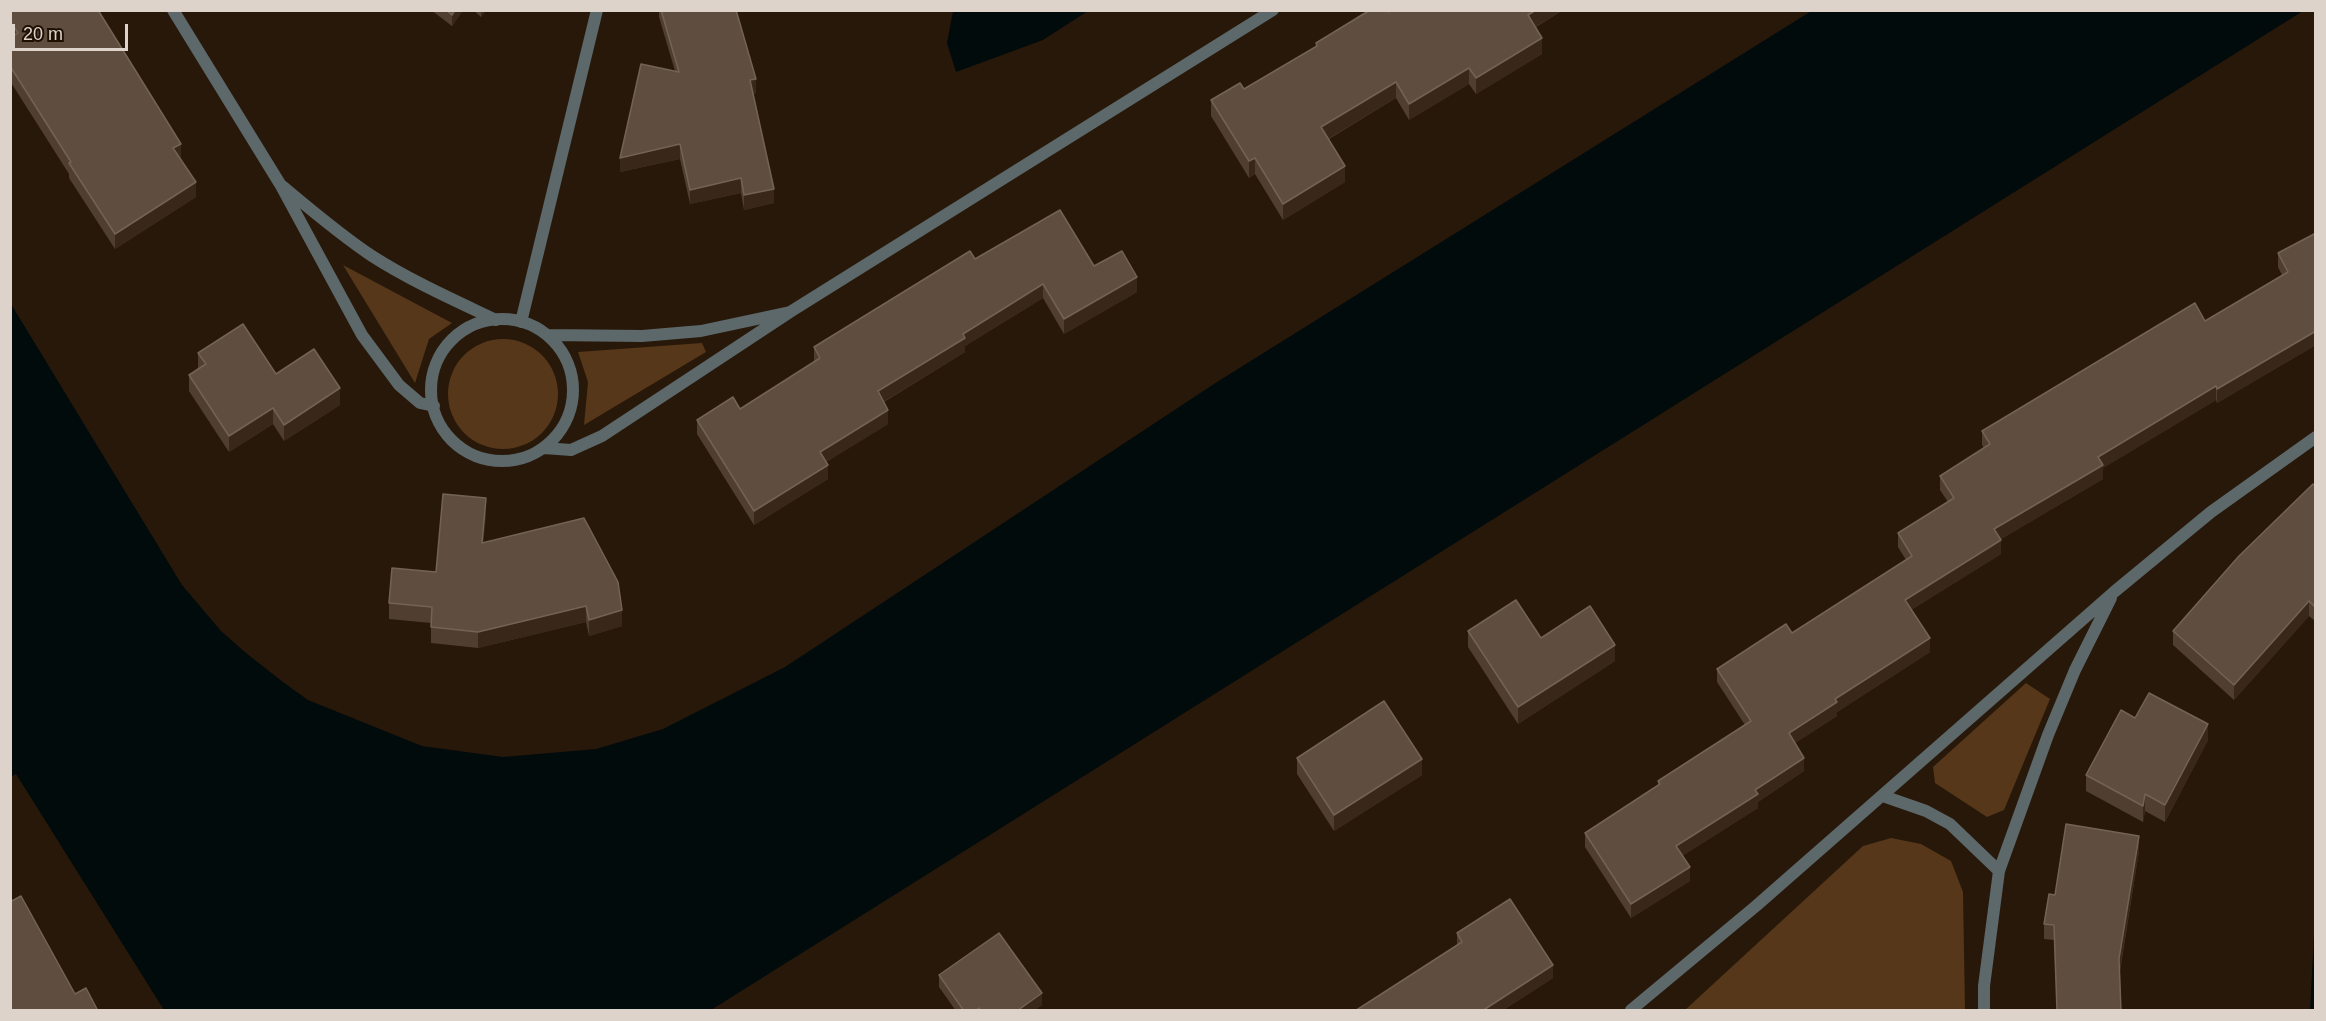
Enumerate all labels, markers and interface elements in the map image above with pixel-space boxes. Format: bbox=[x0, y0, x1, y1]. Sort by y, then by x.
scale bar bbox=[15, 12, 130, 50]
text: 20 m bbox=[23, 24, 63, 44]

